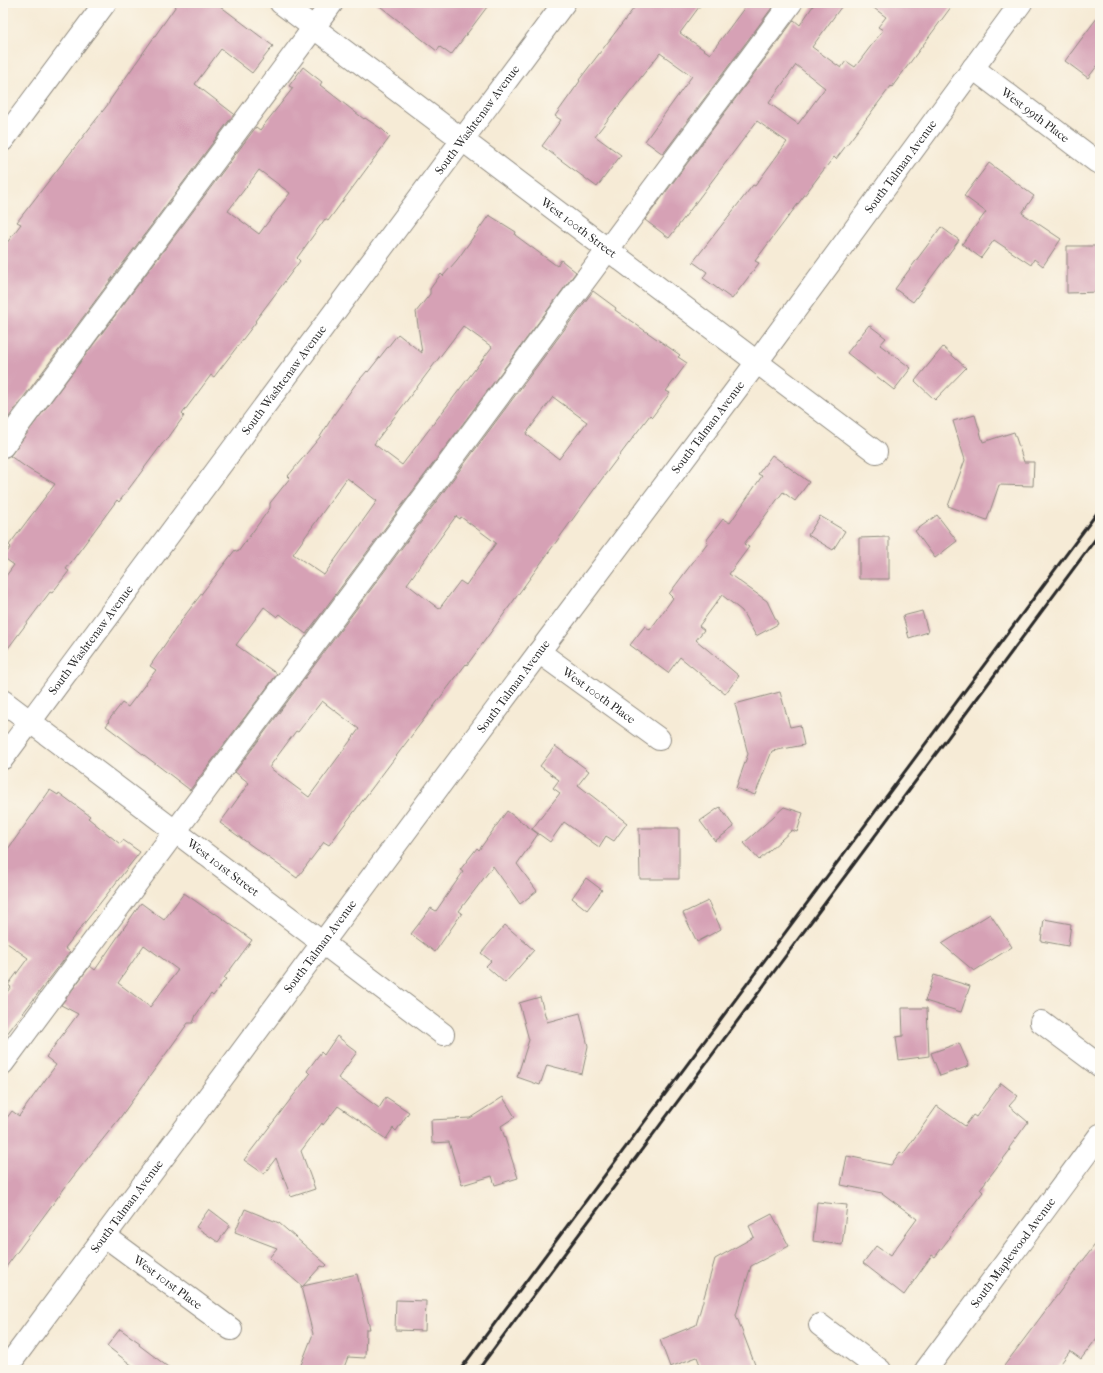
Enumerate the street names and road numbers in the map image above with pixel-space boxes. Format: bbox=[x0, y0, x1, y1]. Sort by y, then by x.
street label: South Washtenaw Avenue bbox=[432, 62, 522, 177]
street label: West 99th Place bbox=[998, 84, 1072, 145]
street label: South Talman Avenue bbox=[862, 117, 940, 216]
street label: West 100th Street bbox=[537, 194, 620, 261]
street label: South Washtenaw Avenue bbox=[239, 322, 329, 437]
street label: South Talman Avenue bbox=[669, 378, 747, 476]
street label: South Washtenaw Avenue bbox=[45, 582, 136, 698]
street label: South Talman Avenue bbox=[474, 637, 553, 736]
street label: West 100th Place bbox=[559, 664, 638, 727]
street label: West 101st Street bbox=[184, 835, 262, 900]
street label: South Talman Avenue bbox=[281, 897, 359, 996]
street label: South Talman Avenue bbox=[88, 1157, 166, 1256]
street label: South Maplewood Avenue bbox=[968, 1195, 1058, 1310]
street label: West 101st Place bbox=[130, 1252, 205, 1312]

